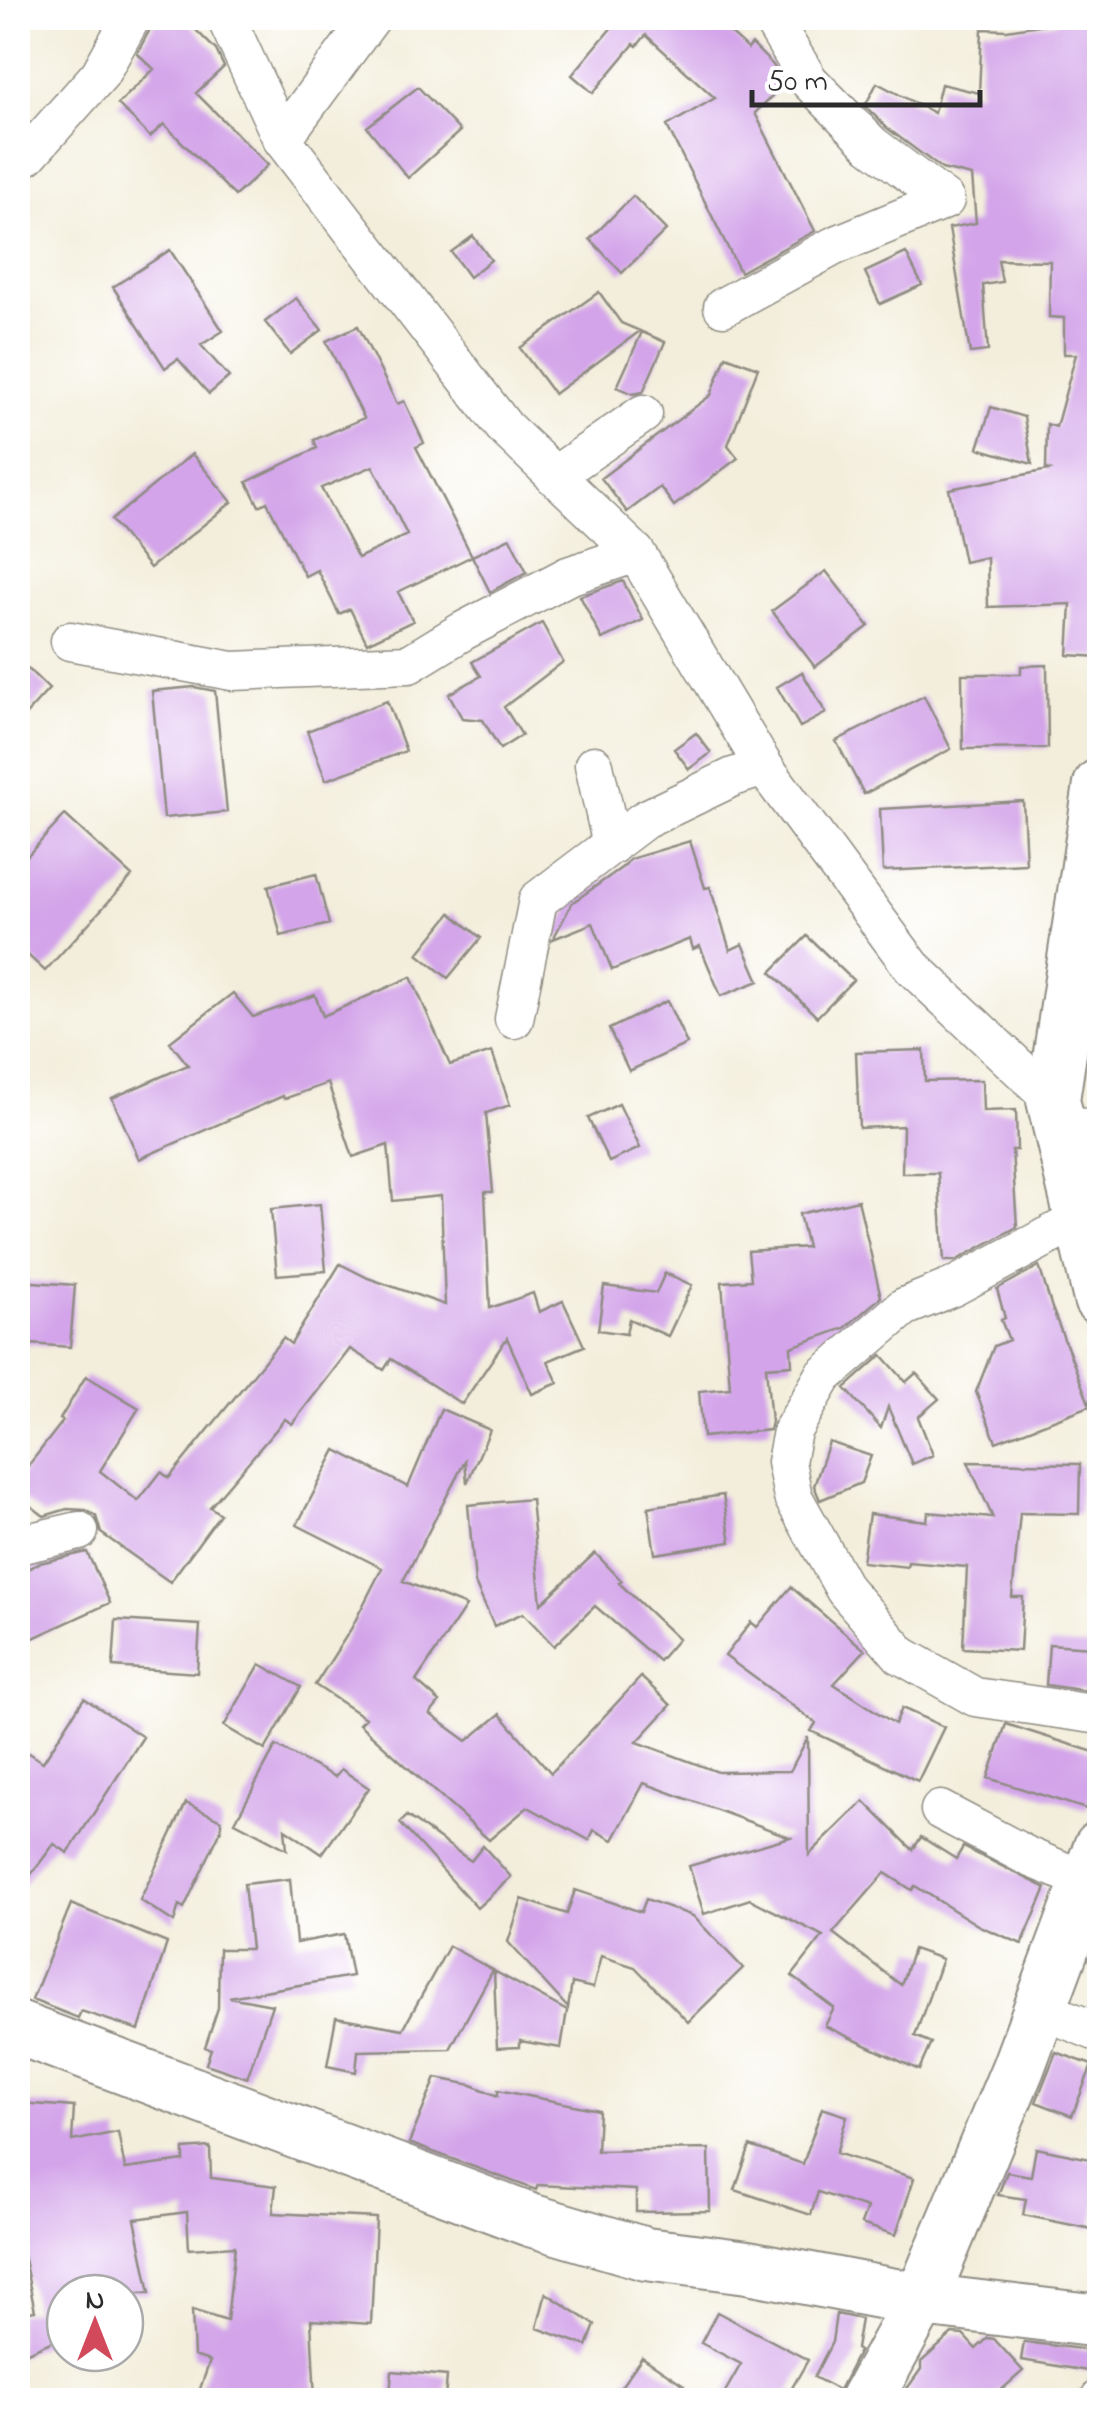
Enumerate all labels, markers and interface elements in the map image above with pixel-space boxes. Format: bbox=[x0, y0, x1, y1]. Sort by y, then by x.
scale bar bbox=[752, 45, 980, 107]
text: 50 m bbox=[767, 61, 828, 105]
north arrow bbox=[45, 2273, 145, 2373]
text: N bbox=[86, 2281, 104, 2322]

